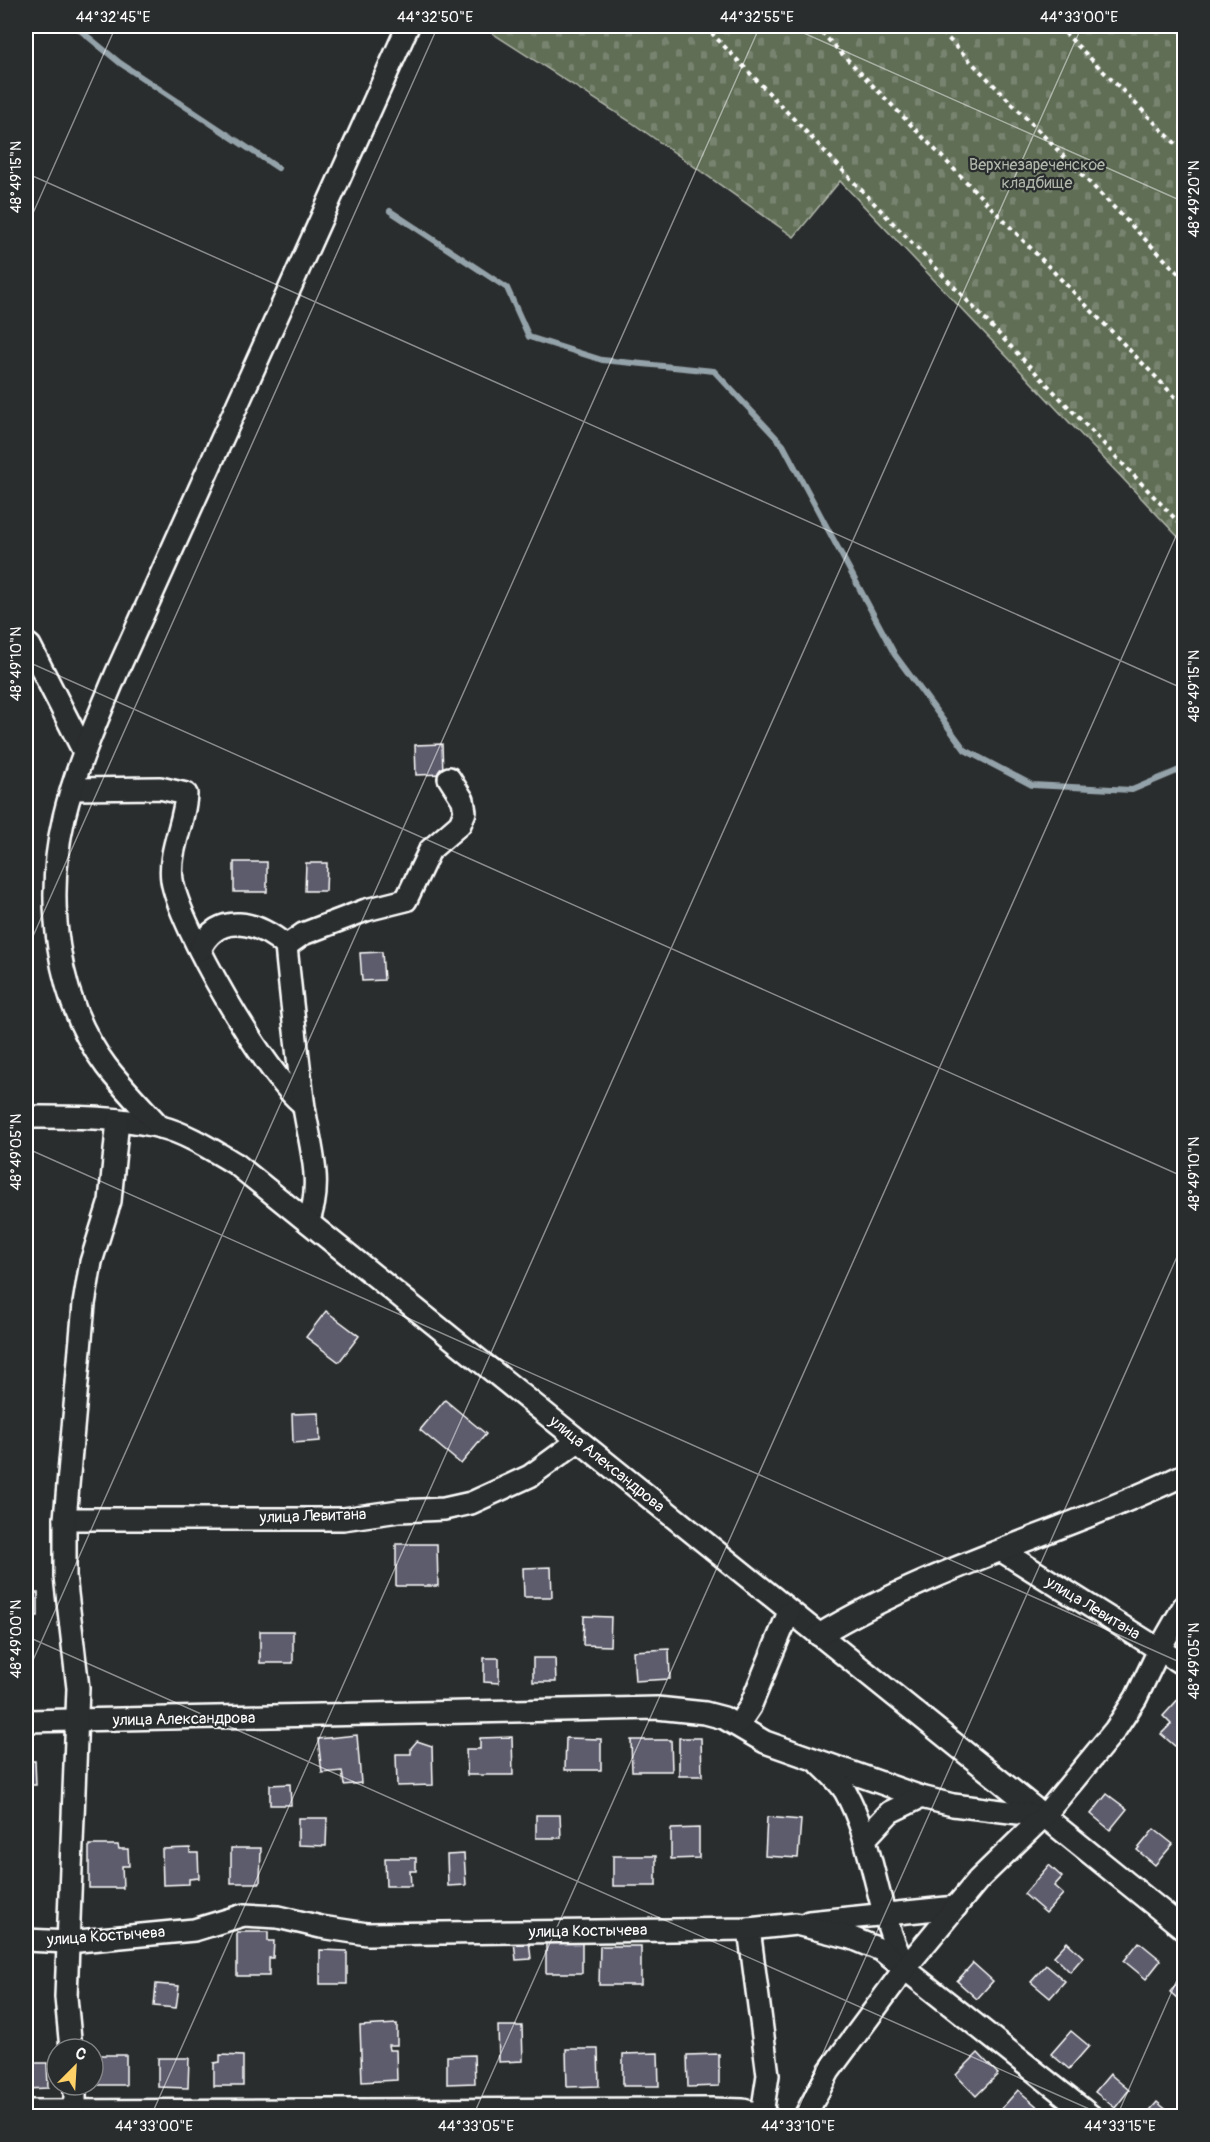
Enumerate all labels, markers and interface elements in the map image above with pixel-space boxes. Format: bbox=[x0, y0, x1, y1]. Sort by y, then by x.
text: 44°32'45"E bbox=[76, 8, 150, 27]
text: 44°32'50"E bbox=[397, 8, 473, 27]
text: 44°32'55"E bbox=[720, 8, 794, 27]
text: 44°33'00"E bbox=[1040, 8, 1118, 27]
text: 48°49'15"N bbox=[7, 141, 26, 213]
park label: Верхнезареченское кладбище bbox=[969, 155, 1105, 193]
text: 48°49'20"N bbox=[1185, 160, 1204, 238]
text: 48°49'10"N bbox=[7, 627, 26, 701]
text: 48°49'15"N bbox=[1185, 650, 1204, 722]
text: 48°49'05"N bbox=[7, 1114, 26, 1190]
text: 48°49'10"N bbox=[1185, 1137, 1204, 1211]
street label: улица Александрова bbox=[544, 1411, 669, 1517]
street label: улица Левитана bbox=[258, 1504, 367, 1528]
street label: улица Левитана bbox=[1041, 1571, 1144, 1644]
text: 48°49'00"N bbox=[7, 1600, 26, 1678]
text: 48°49'05"N bbox=[1185, 1623, 1204, 1699]
street label: улица Александрова bbox=[111, 1708, 256, 1730]
street label: улица Костычева bbox=[528, 1920, 647, 1942]
street label: улица Костычева bbox=[45, 1922, 166, 1950]
north arrow bbox=[45, 2037, 105, 2097]
text: С bbox=[72, 2043, 89, 2065]
text: 44°33'00"E bbox=[115, 2117, 193, 2136]
text: 44°33'05"E bbox=[438, 2117, 514, 2136]
text: 44°33'10"E bbox=[761, 2117, 835, 2136]
text: 44°33'15"E bbox=[1084, 2117, 1156, 2136]

